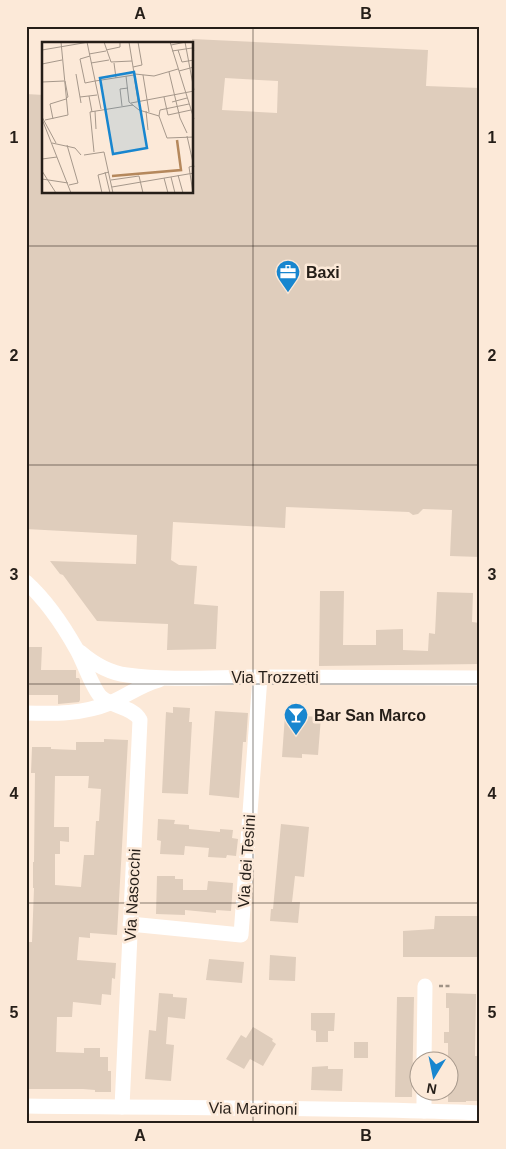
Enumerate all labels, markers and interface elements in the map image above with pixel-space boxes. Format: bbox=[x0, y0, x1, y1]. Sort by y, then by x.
text: A bbox=[134, 5, 146, 22]
text: B bbox=[360, 5, 372, 22]
inset map bbox=[42, 42, 194, 194]
text: 1 bbox=[10, 129, 19, 146]
text: 1 bbox=[488, 129, 497, 146]
office icon: Baxi bbox=[275, 259, 301, 293]
place label: Baxi bbox=[306, 264, 340, 281]
text: 2 bbox=[10, 347, 19, 364]
text: 2 bbox=[488, 347, 497, 364]
text: 3 bbox=[10, 566, 19, 583]
text: 3 bbox=[488, 566, 497, 583]
street label: Via Trozzetti bbox=[231, 669, 319, 686]
bar icon: Bar San Marco bbox=[283, 702, 309, 736]
place label: Bar San Marco bbox=[314, 707, 426, 724]
text: 4 bbox=[10, 785, 19, 802]
text: 4 bbox=[488, 785, 497, 802]
street label: Via dei Tesini bbox=[235, 814, 258, 908]
street label: Via Nasocchi bbox=[122, 848, 143, 942]
text: 5 bbox=[10, 1004, 19, 1021]
text: 5 bbox=[488, 1004, 497, 1021]
north arrow bbox=[408, 1052, 458, 1102]
text: N bbox=[425, 1080, 438, 1098]
street label: Via Marinoni bbox=[209, 1099, 297, 1118]
text: A bbox=[134, 1127, 146, 1144]
text: B bbox=[360, 1127, 372, 1144]

